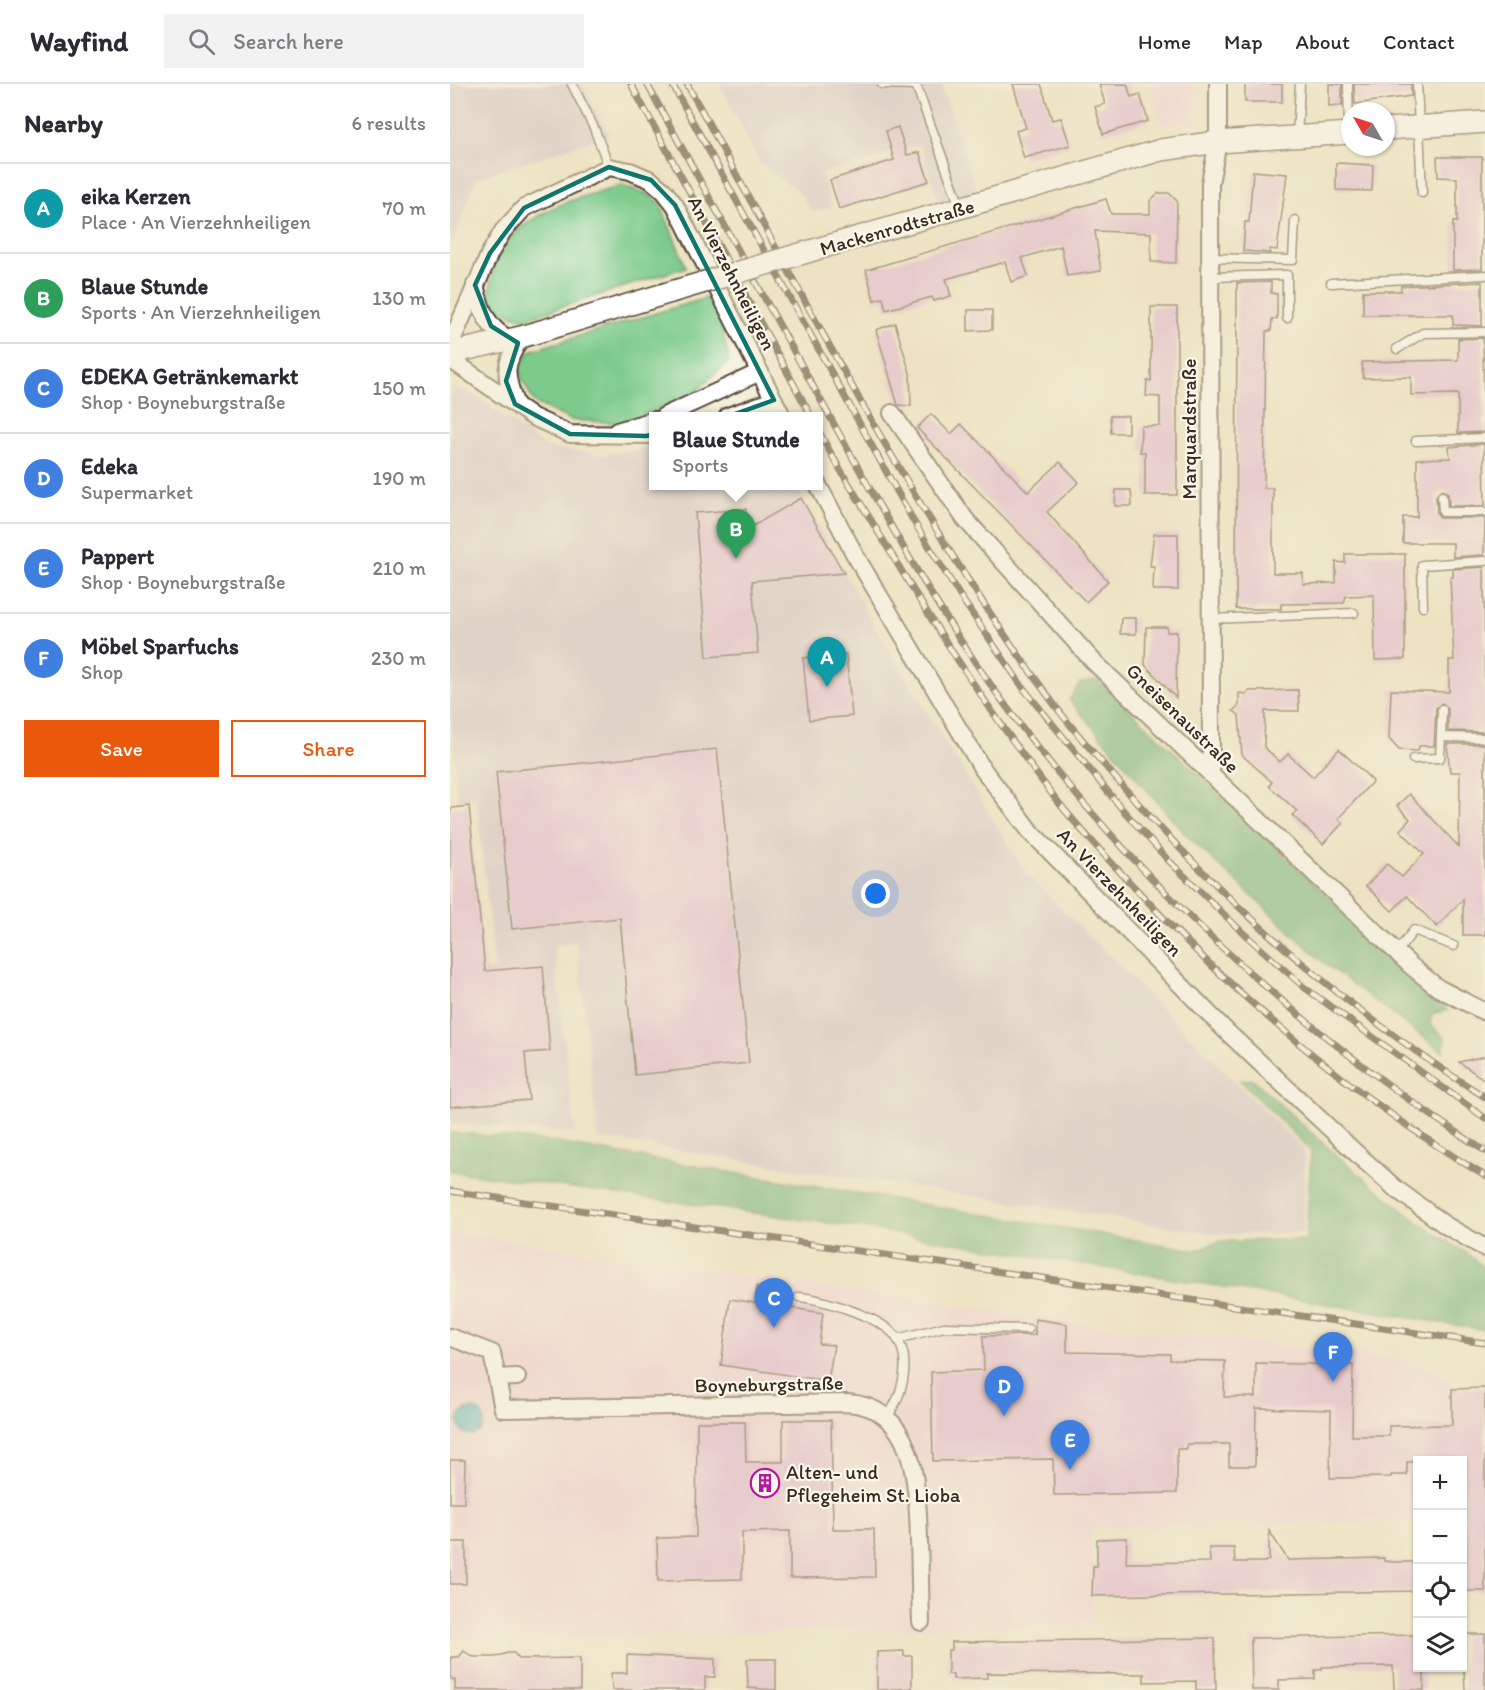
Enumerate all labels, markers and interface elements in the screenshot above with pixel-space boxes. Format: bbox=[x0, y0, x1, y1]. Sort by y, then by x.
search box bbox=[164, 14, 584, 68]
text: Wayfind bbox=[30, 24, 128, 58]
icon: search bbox=[185, 25, 218, 58]
text: Search here bbox=[233, 28, 344, 55]
text: Home bbox=[1138, 29, 1191, 54]
text: Map bbox=[1224, 29, 1263, 54]
text: About bbox=[1296, 29, 1350, 54]
text: Contact bbox=[1383, 29, 1455, 54]
north arrow bbox=[1341, 102, 1395, 156]
text: Nearby bbox=[24, 107, 103, 139]
text: 6 results bbox=[352, 111, 426, 135]
text: eika Kerzen bbox=[81, 183, 191, 210]
street label: An Vierzehnheiligen bbox=[683, 192, 781, 354]
street label: Mackenrodtstraße bbox=[817, 193, 977, 261]
text: A bbox=[37, 196, 50, 220]
text: 70 m bbox=[382, 196, 426, 220]
text: Place · An Vierzehnheiligen bbox=[81, 210, 311, 234]
text: Blaue Stunde bbox=[81, 273, 208, 300]
text: B bbox=[37, 286, 50, 310]
text: 130 m bbox=[372, 286, 426, 310]
text: Sports · An Vierzehnheiligen bbox=[81, 300, 321, 324]
street label: Marquardstraße bbox=[1177, 358, 1201, 500]
text: EDEKA Getränkemarkt bbox=[81, 363, 298, 390]
text: C bbox=[37, 376, 50, 400]
text: 150 m bbox=[373, 376, 426, 400]
text: Shop · Boyneburgstraße bbox=[81, 390, 286, 414]
popup bbox=[649, 412, 823, 490]
text: Blaue Stunde bbox=[672, 426, 800, 453]
text: Edeka bbox=[81, 453, 138, 480]
text: Sports bbox=[672, 453, 728, 477]
text: D bbox=[37, 466, 50, 490]
text: 190 m bbox=[373, 466, 426, 490]
text: Supermarket bbox=[81, 480, 193, 504]
pin: B bbox=[716, 510, 756, 559]
text: Pappert bbox=[81, 543, 154, 570]
text: E bbox=[38, 556, 49, 580]
text: 210 m bbox=[373, 556, 426, 580]
text: Shop · Boyneburgstraße bbox=[81, 570, 286, 594]
text: Möbel Sparfuchs bbox=[81, 633, 239, 660]
pin: A bbox=[808, 638, 847, 687]
text: F bbox=[38, 646, 49, 670]
text: 230 m bbox=[371, 646, 426, 670]
street label: Gneisenaustraße bbox=[1122, 658, 1244, 778]
text: Shop bbox=[81, 660, 123, 684]
button: Save bbox=[24, 720, 219, 777]
button: Share bbox=[231, 720, 426, 777]
street label: An Vierzehnheiligen bbox=[1052, 823, 1188, 961]
your location bbox=[861, 879, 890, 908]
pin: C bbox=[754, 1278, 794, 1328]
pin: F bbox=[1314, 1332, 1352, 1382]
pin: D bbox=[984, 1366, 1024, 1416]
street label: Boyneburgstraße bbox=[694, 1371, 844, 1397]
pin: E bbox=[1050, 1420, 1090, 1470]
map controls bbox=[1413, 1456, 1467, 1672]
button: + bbox=[1413, 1456, 1467, 1510]
place label: Alten- und Pflegeheim St. Lioba bbox=[786, 1460, 961, 1507]
building icon: Alten- und Pflegeheim St. Lioba bbox=[749, 1467, 781, 1499]
button: − bbox=[1413, 1510, 1467, 1564]
button: locate bbox=[1413, 1564, 1467, 1618]
button: layers bbox=[1413, 1618, 1467, 1672]

